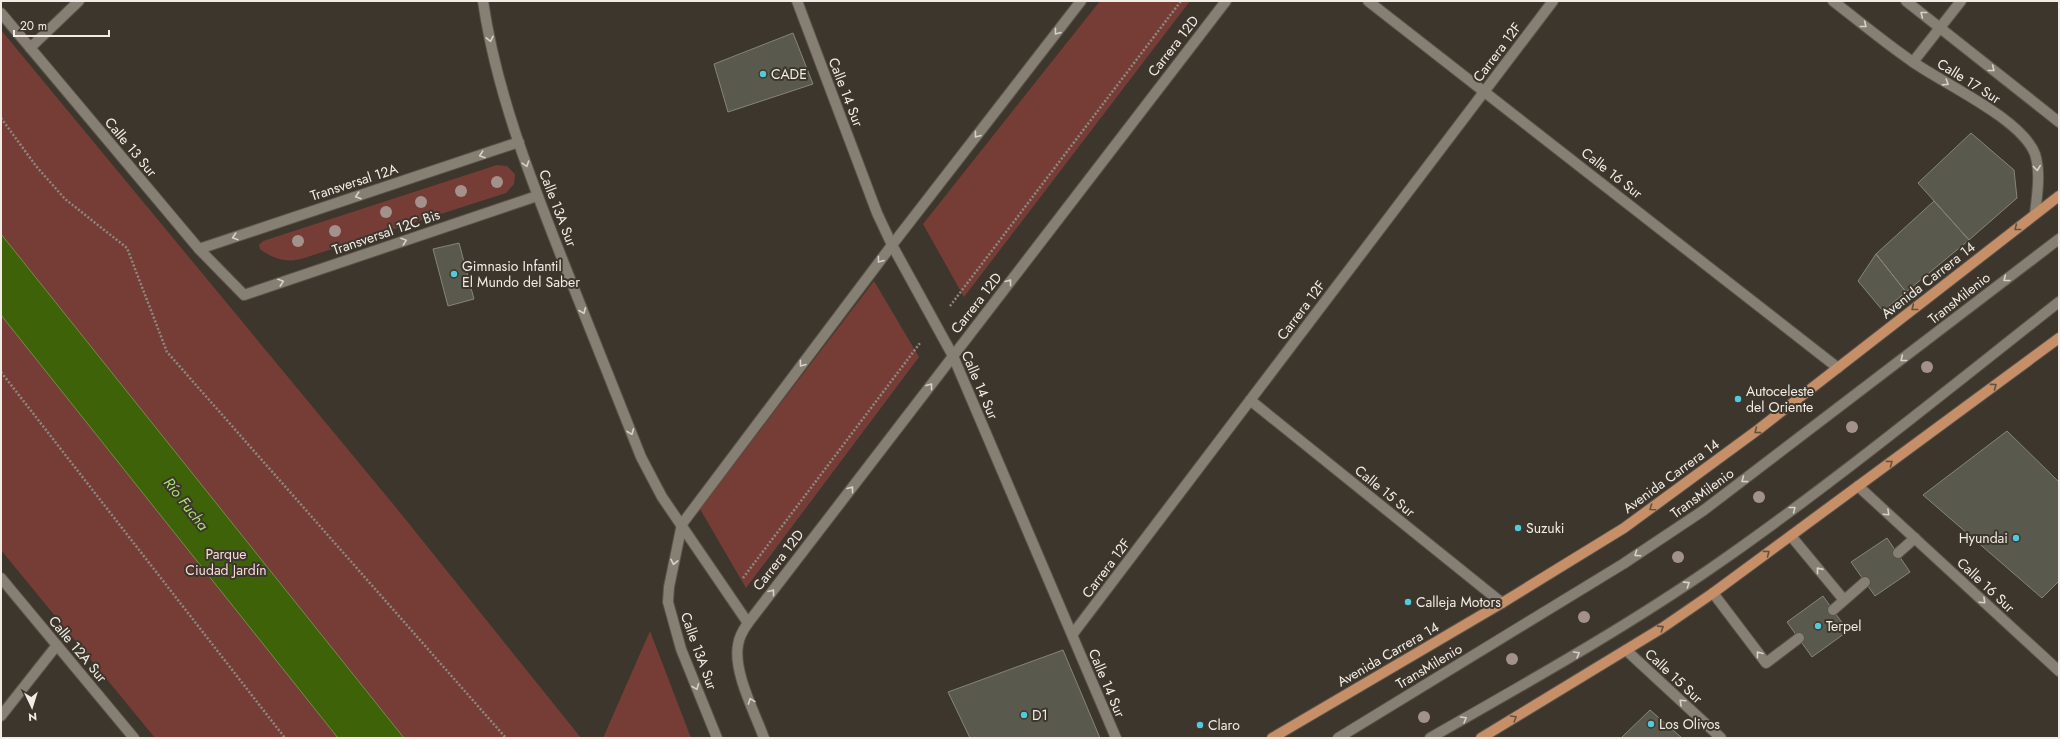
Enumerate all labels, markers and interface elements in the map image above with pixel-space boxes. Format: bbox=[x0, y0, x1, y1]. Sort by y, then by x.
street label: Carrera 12D bbox=[1143, 11, 1203, 81]
scale bar bbox=[14, 12, 109, 38]
one-way arrow bbox=[1921, 12, 1928, 19]
text: 20 m bbox=[20, 17, 47, 35]
street label: Carrera 12F bbox=[1468, 18, 1526, 86]
one-way arrow bbox=[1859, 20, 1866, 27]
one-way arrow bbox=[1054, 27, 1061, 34]
one-way arrow bbox=[486, 36, 494, 42]
street label: Calle 17 Sur bbox=[1933, 53, 2005, 109]
street label: Calle 14 Sur bbox=[824, 54, 868, 130]
place label: CADE bbox=[771, 64, 807, 84]
one-way arrow bbox=[1988, 64, 1995, 71]
marker: CADE bbox=[758, 69, 768, 79]
one-way arrow bbox=[1942, 78, 1949, 85]
street label: Calle 13 Sur bbox=[100, 113, 162, 181]
one-way arrow bbox=[975, 130, 982, 137]
street label: Calle 16 Sur bbox=[1577, 143, 1647, 203]
one-way arrow bbox=[478, 150, 485, 158]
street label: Transversal 12A bbox=[308, 158, 401, 206]
one-way arrow bbox=[521, 161, 530, 168]
one-way arrow bbox=[2032, 165, 2041, 171]
street label: Calle 13A Sur bbox=[534, 167, 582, 250]
one-way arrow bbox=[355, 191, 362, 199]
street label: Transversal 12C Bis bbox=[329, 204, 443, 260]
one-way arrow bbox=[2015, 224, 2022, 231]
one-way arrow bbox=[231, 232, 238, 240]
one-way arrow bbox=[401, 237, 408, 245]
street label: Avenida Carrera 14 bbox=[1877, 237, 1979, 323]
one-way arrow bbox=[878, 255, 885, 262]
place label: Gimnasio Infantil El Mundo del Saber bbox=[462, 256, 580, 292]
street label: TransMilenio bbox=[1924, 267, 1995, 329]
street label: Carrera 12D bbox=[946, 268, 1006, 338]
marker: Gimnasio Infantil El Mundo del Saber bbox=[449, 269, 459, 279]
one-way arrow bbox=[2003, 275, 2010, 282]
street label: Carrera 12F bbox=[1272, 276, 1330, 344]
one-way arrow bbox=[278, 278, 285, 287]
one-way arrow bbox=[1005, 280, 1012, 287]
one-way arrow bbox=[1912, 303, 1919, 310]
one-way arrow bbox=[579, 308, 587, 315]
street label: Calle 14 Sur bbox=[957, 348, 1003, 423]
one-way arrow bbox=[1900, 354, 1907, 361]
one-way arrow bbox=[800, 359, 807, 366]
place label: Autoceleste del Oriente bbox=[1746, 381, 1814, 417]
one-way arrow bbox=[925, 383, 932, 390]
one-way arrow bbox=[1990, 384, 1997, 391]
marker: Autoceleste del Oriente bbox=[1733, 394, 1743, 404]
one-way arrow bbox=[1754, 426, 1761, 433]
one-way arrow bbox=[627, 429, 635, 436]
street label: Avenida Carrera 14 bbox=[1619, 434, 1723, 518]
street label: Calle 15 Sur bbox=[1351, 460, 1420, 522]
one-way arrow bbox=[1885, 461, 1892, 468]
street label: TransMilenio bbox=[1666, 463, 1738, 523]
water label: Río Fucha bbox=[158, 473, 214, 536]
one-way arrow bbox=[1741, 475, 1748, 482]
one-way arrow bbox=[846, 486, 853, 493]
one-way arrow bbox=[1649, 503, 1656, 511]
one-way arrow bbox=[1788, 507, 1795, 514]
one-way arrow bbox=[1882, 508, 1890, 516]
place label: Suzuki bbox=[1526, 518, 1564, 538]
marker: Suzuki bbox=[1513, 523, 1523, 533]
street label: Carrera 12D bbox=[748, 525, 808, 595]
place label: Hyundai bbox=[1959, 528, 2008, 548]
marker: Hyundai bbox=[2011, 533, 2021, 543]
street label: Carrera 12F bbox=[1077, 534, 1135, 602]
park label: Parque Ciudad Jardín bbox=[185, 544, 267, 580]
one-way arrow bbox=[1634, 549, 1641, 557]
one-way arrow bbox=[1763, 551, 1770, 558]
street label: Calle 16 Sur bbox=[1953, 553, 2019, 617]
one-way arrow bbox=[670, 559, 678, 566]
one-way arrow bbox=[1817, 568, 1824, 575]
one-way arrow bbox=[1682, 582, 1689, 589]
one-way arrow bbox=[767, 589, 774, 596]
place label: Calleja Motors bbox=[1416, 592, 1501, 612]
one-way arrow bbox=[1978, 596, 1985, 603]
marker: Calleja Motors bbox=[1403, 597, 1413, 607]
street label: Calle 13A Sur bbox=[676, 609, 722, 693]
street label: Calle 12A Sur bbox=[44, 611, 112, 687]
place label: Terpel bbox=[1826, 616, 1862, 636]
street label: Avenida Carrera 14 bbox=[1333, 617, 1443, 691]
marker: Terpel bbox=[1813, 621, 1823, 631]
one-way arrow bbox=[1657, 625, 1664, 633]
street label: TransMilenio bbox=[1392, 638, 1466, 694]
street label: Calle 15 Sur bbox=[1641, 644, 1707, 708]
street label: Calle 14 Sur bbox=[1084, 646, 1130, 721]
one-way arrow bbox=[1573, 651, 1580, 658]
one-way arrow bbox=[1757, 651, 1764, 658]
one-way arrow bbox=[692, 683, 700, 690]
north arrow bbox=[12, 687, 52, 727]
one-way arrow bbox=[747, 698, 755, 705]
one-way arrow bbox=[1679, 699, 1687, 707]
place label: D1 bbox=[1032, 705, 1048, 725]
text: N bbox=[28, 709, 38, 725]
marker: D1 bbox=[1019, 710, 1029, 720]
place label: Los Olivos bbox=[1659, 714, 1720, 734]
place label: Claro bbox=[1208, 715, 1240, 735]
one-way arrow bbox=[1510, 715, 1517, 723]
one-way arrow bbox=[1460, 716, 1467, 723]
marker: Los Olivos bbox=[1646, 719, 1656, 729]
marker: Claro bbox=[1195, 720, 1205, 730]

